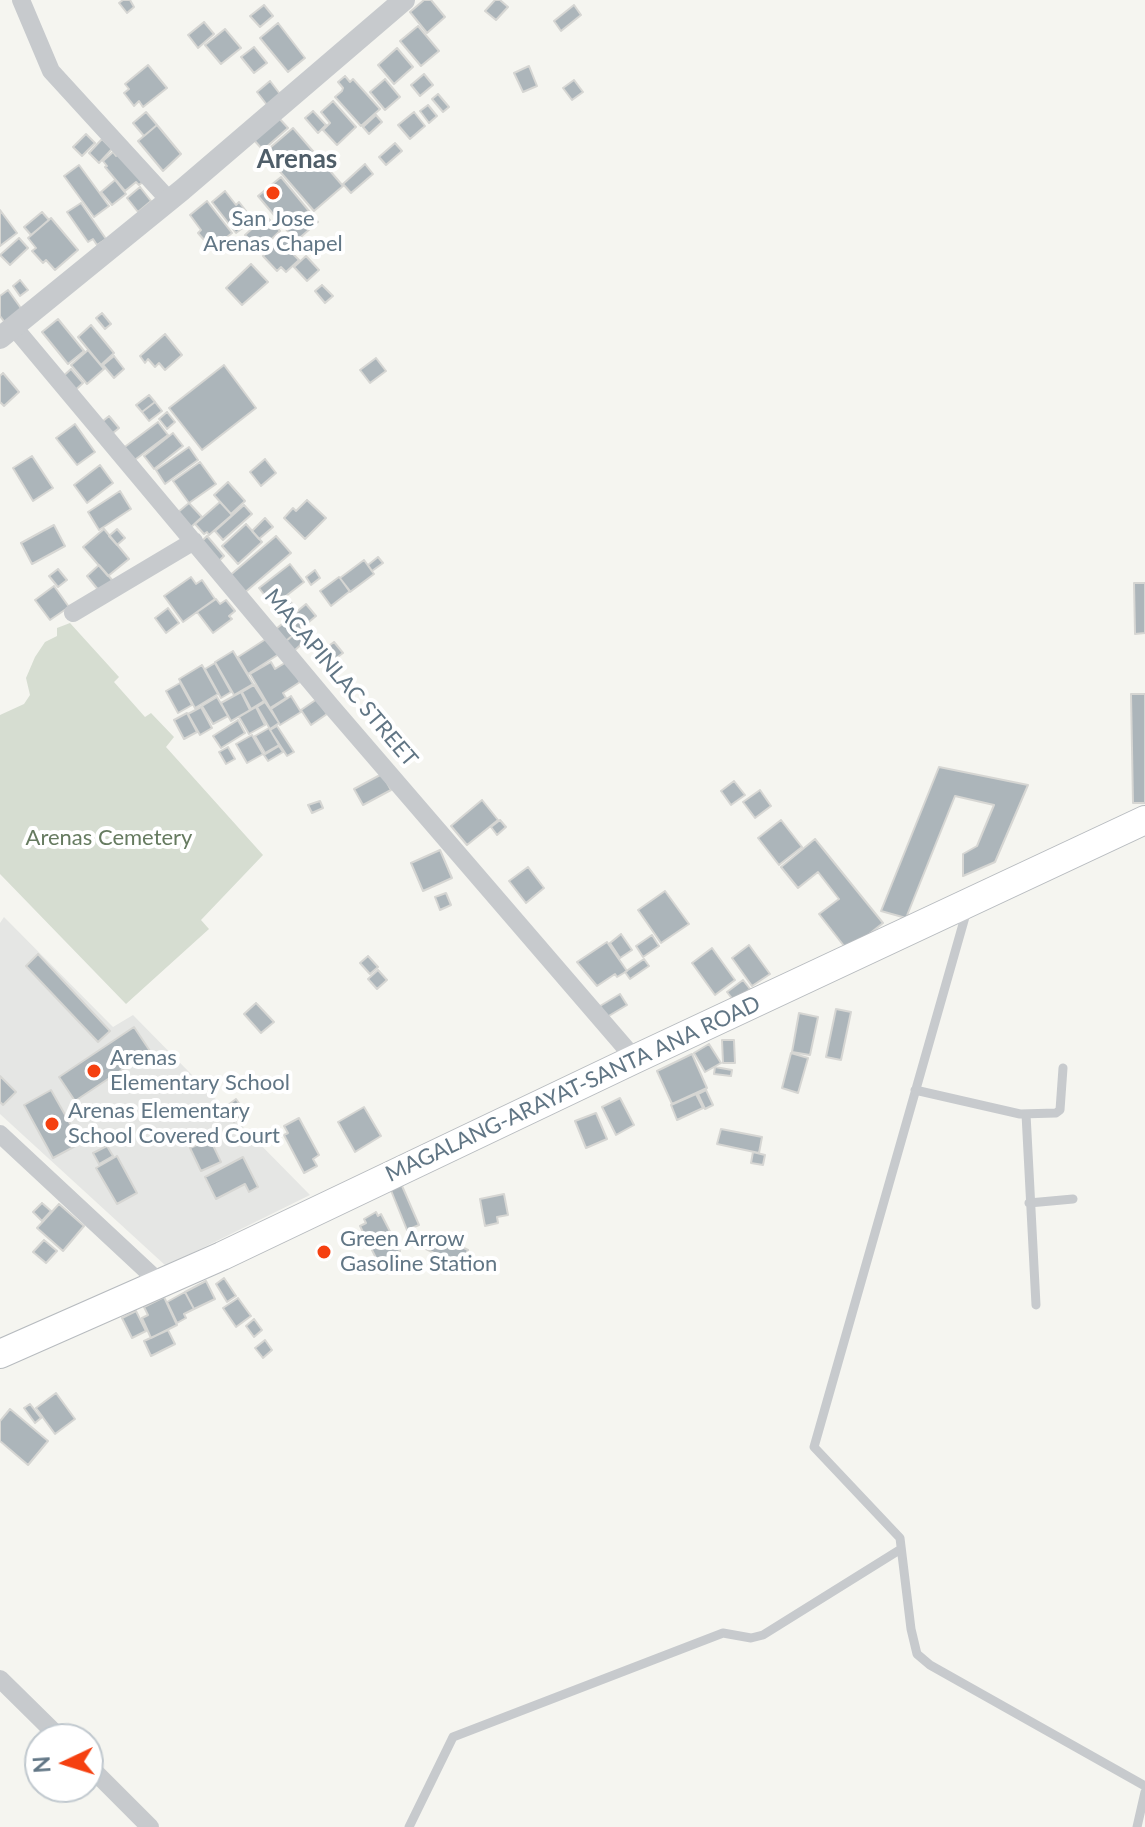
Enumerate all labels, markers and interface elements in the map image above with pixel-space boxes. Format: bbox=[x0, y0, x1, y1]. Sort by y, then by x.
district label: Arenas bbox=[257, 144, 337, 176]
marker: San Jose Arenas Chapel bbox=[264, 184, 282, 202]
place label: San Jose Arenas Chapel bbox=[203, 206, 343, 258]
street label: MACAPINLAC STREET bbox=[259, 584, 423, 772]
park label: Arenas Cemetery bbox=[26, 825, 192, 851]
street label: MAGALANG-ARAYAT-SANTA ANA ROAD bbox=[381, 990, 765, 1188]
place label: Arenas Elementary School bbox=[110, 1045, 290, 1096]
marker: Arenas Elementary School bbox=[85, 1062, 103, 1080]
place label: Arenas Elementary School Covered Court bbox=[68, 1098, 280, 1150]
marker: Arenas Elementary School Covered Court bbox=[43, 1115, 61, 1133]
place label: Green Arrow Gasoline Station bbox=[340, 1226, 497, 1278]
marker: Green Arrow Gasoline Station bbox=[315, 1243, 333, 1261]
north arrow bbox=[24, 1723, 104, 1803]
text: N bbox=[27, 1755, 56, 1774]

